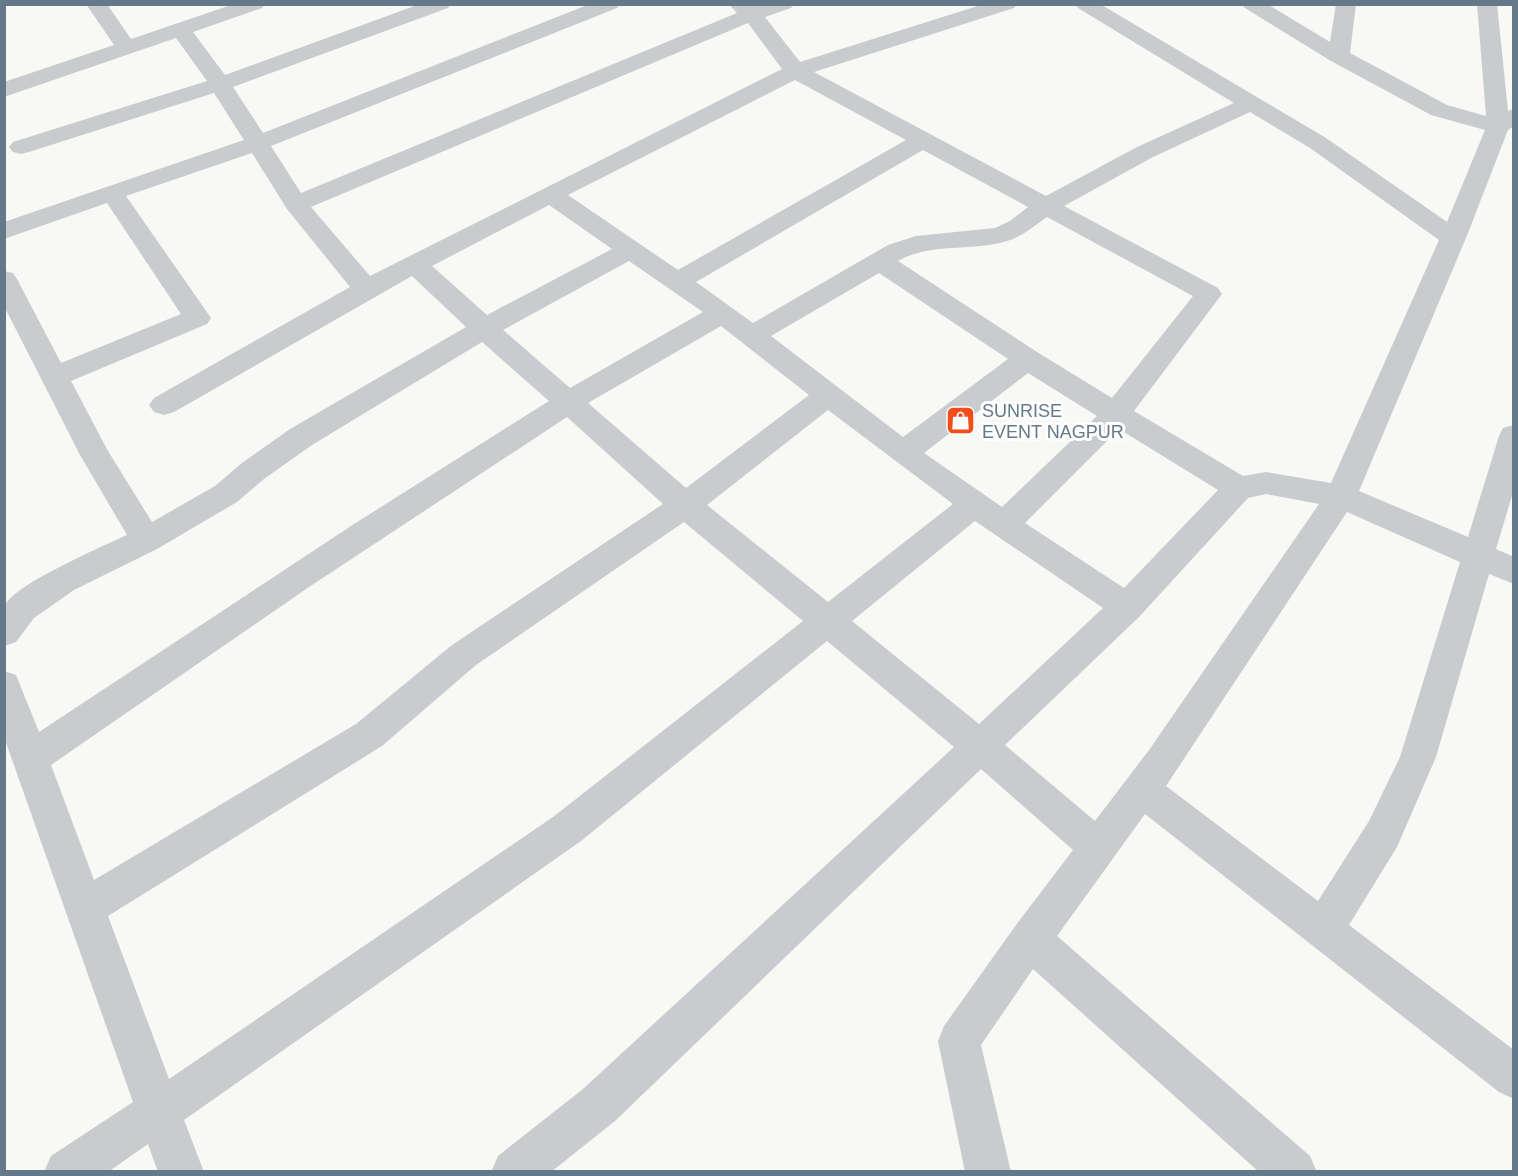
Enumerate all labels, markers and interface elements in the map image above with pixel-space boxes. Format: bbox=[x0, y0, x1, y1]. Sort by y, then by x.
place label: SUNRISE EVENT NAGPUR bbox=[982, 401, 1124, 442]
shop icon: SUNRISE EVENT NAGPUR bbox=[945, 405, 977, 437]

